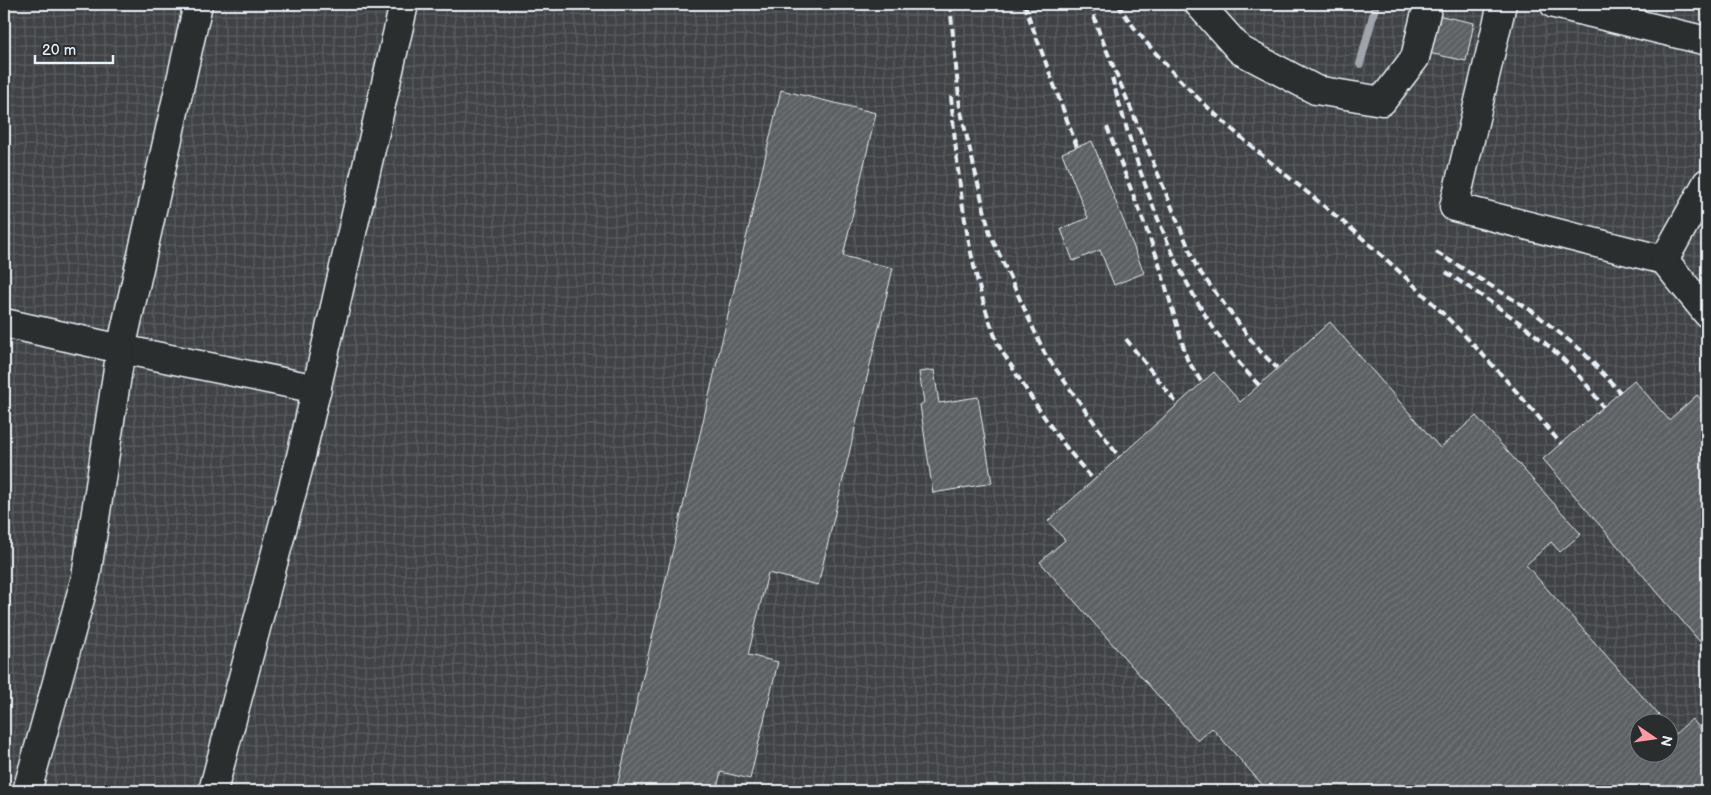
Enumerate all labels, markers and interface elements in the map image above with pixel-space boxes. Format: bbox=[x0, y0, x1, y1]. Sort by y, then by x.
scale bar bbox=[35, 32, 112, 64]
text: 20 m bbox=[42, 41, 76, 60]
north arrow bbox=[1628, 712, 1678, 762]
text: N bbox=[1657, 734, 1676, 748]

